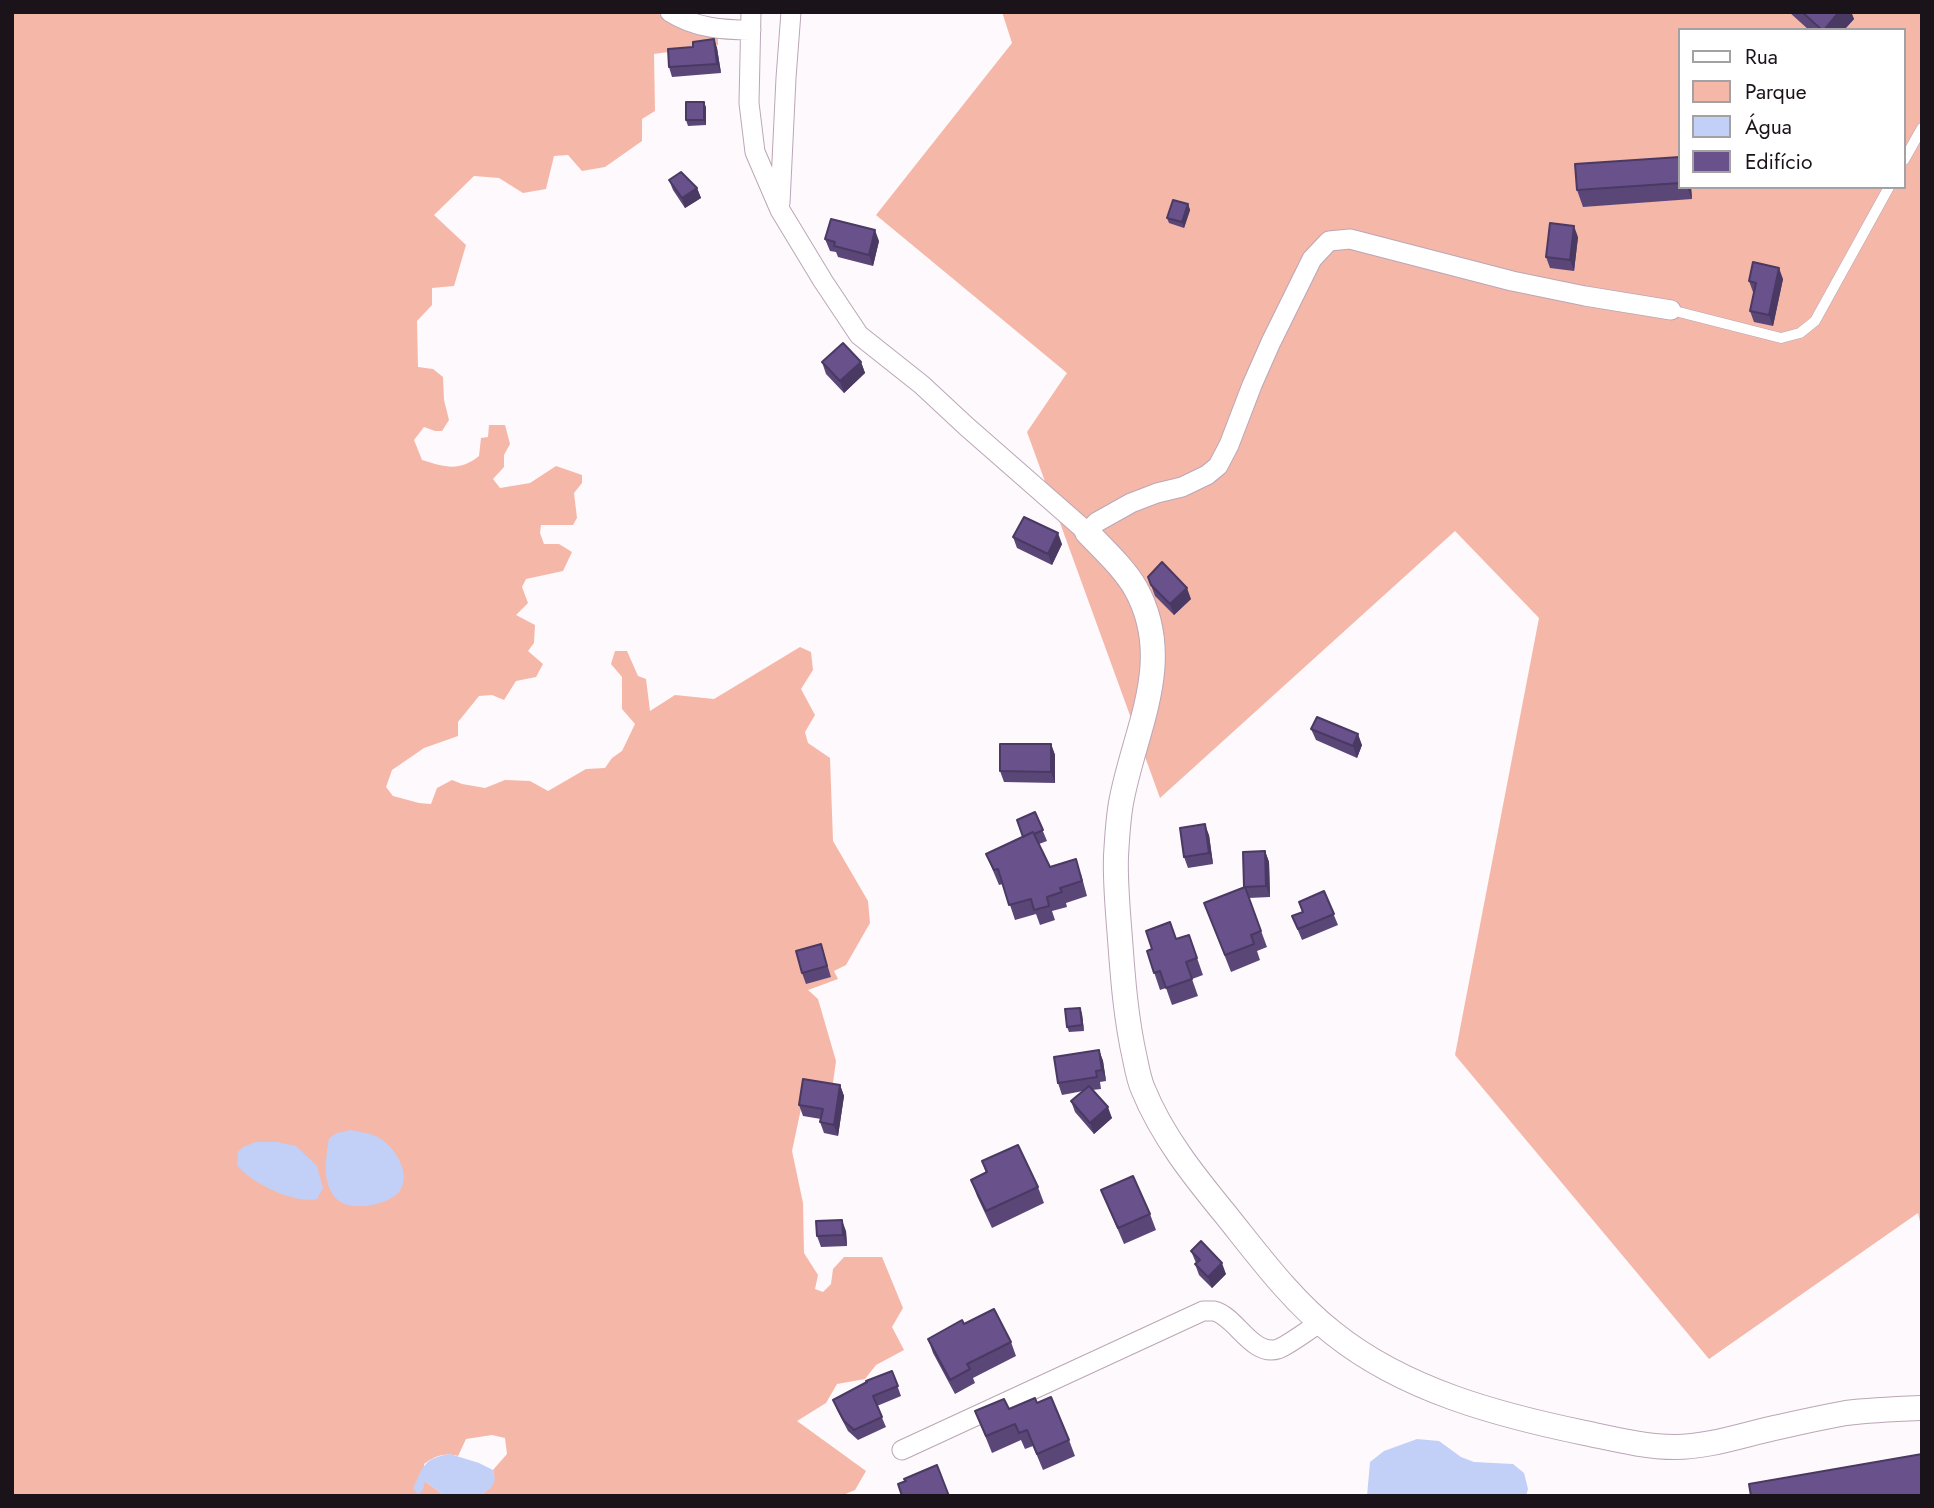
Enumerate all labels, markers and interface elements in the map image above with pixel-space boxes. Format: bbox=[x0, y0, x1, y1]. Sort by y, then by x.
legend bbox=[1678, 28, 1906, 189]
text: Rua bbox=[1745, 42, 1778, 72]
text: Parque bbox=[1745, 77, 1807, 107]
text: Água bbox=[1745, 112, 1792, 142]
text: Edifício bbox=[1745, 147, 1812, 177]

